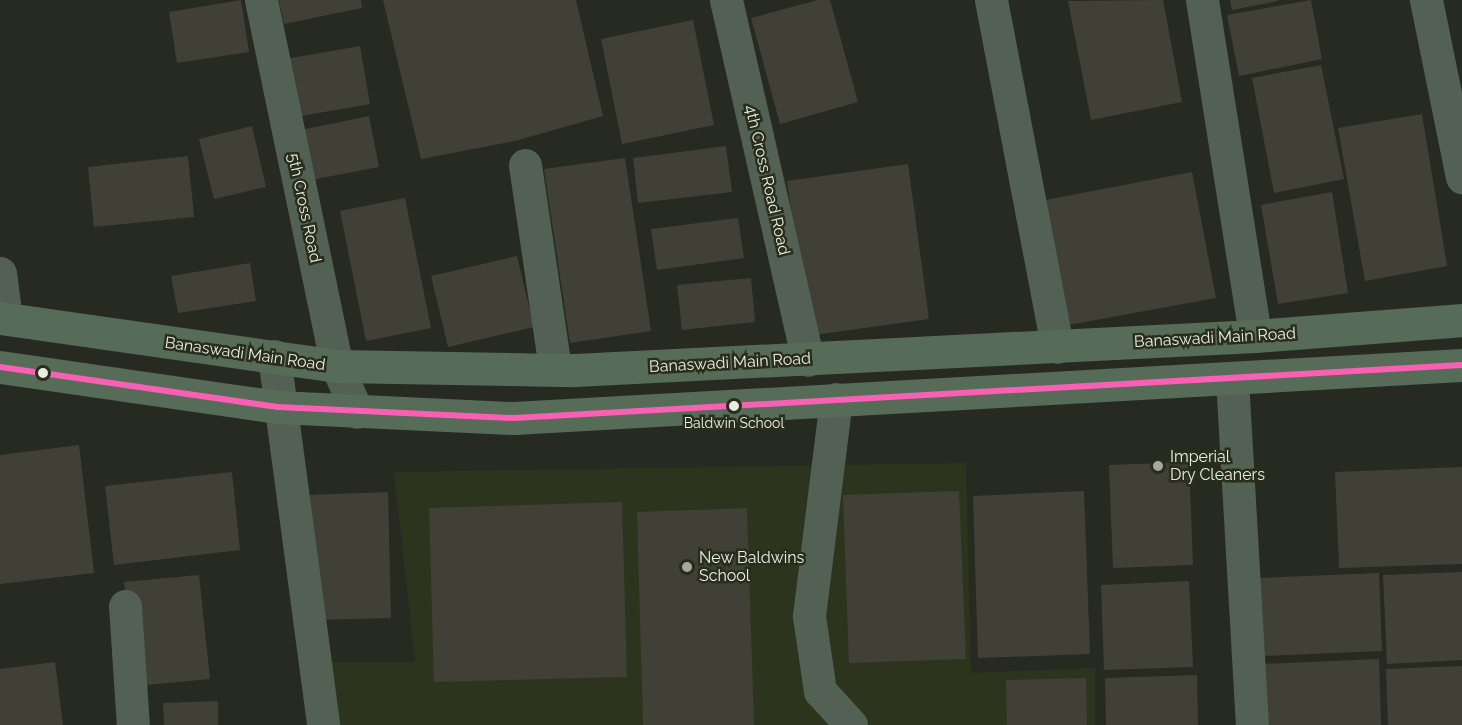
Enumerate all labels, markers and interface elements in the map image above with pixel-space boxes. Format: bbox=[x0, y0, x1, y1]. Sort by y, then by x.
street label: 4th Cross Road Road bbox=[740, 103, 794, 257]
street label: 5th Cross Road bbox=[283, 152, 325, 264]
street label: Banaswadi Main Road bbox=[1134, 324, 1296, 352]
street label: Banaswadi Main Road bbox=[163, 333, 327, 375]
street label: Banaswadi Main Road bbox=[649, 349, 811, 377]
unlabelled marker bbox=[37, 367, 49, 379]
marker: Baldwin School bbox=[728, 400, 740, 412]
place label: Baldwin School bbox=[684, 415, 784, 431]
place label: Imperial Dry Cleaners bbox=[1170, 447, 1265, 485]
marker: Imperial Dry Cleaners bbox=[1151, 459, 1165, 473]
place label: New Baldwins School bbox=[699, 548, 805, 586]
marker: New Baldwins School bbox=[680, 560, 694, 574]

